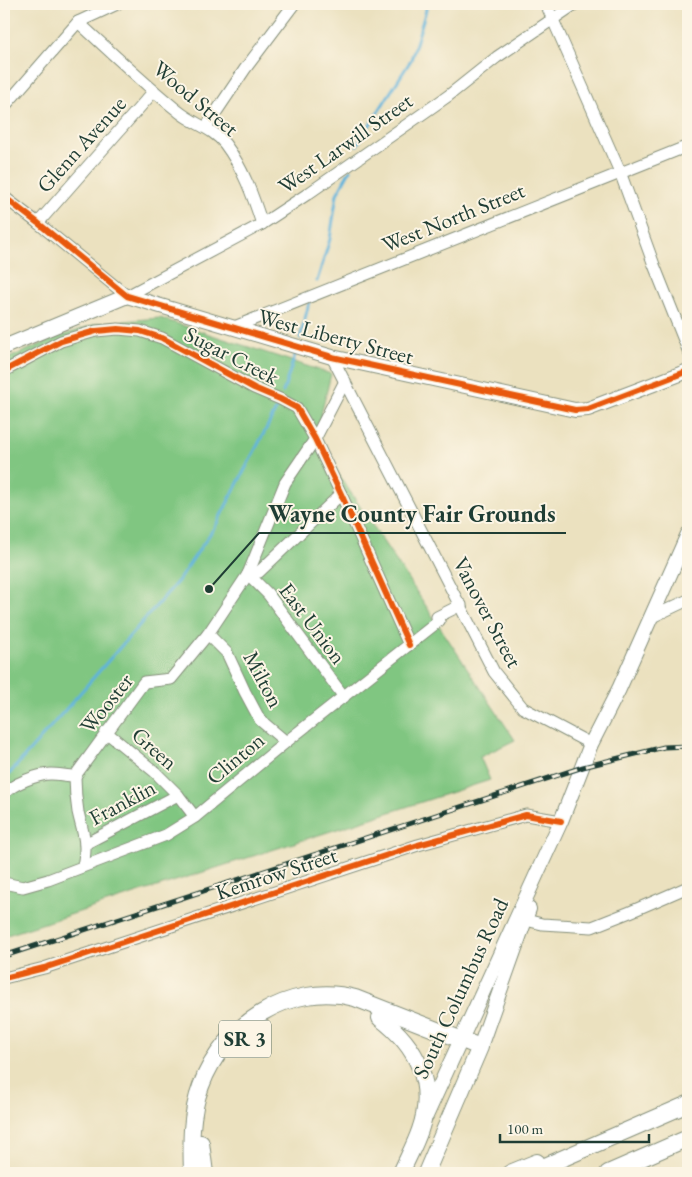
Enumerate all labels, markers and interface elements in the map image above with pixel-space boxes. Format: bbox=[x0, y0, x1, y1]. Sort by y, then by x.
street label: Wood Street bbox=[147, 54, 245, 143]
street label: West Larwill Street bbox=[272, 86, 418, 201]
street label: Glenn Avenue bbox=[30, 89, 133, 199]
street label: West North Street bbox=[377, 176, 529, 259]
street label: West Liberty Street bbox=[255, 302, 417, 371]
street label: Sugar Creek bbox=[180, 319, 284, 392]
callout: Wayne County Fair Grounds bbox=[259, 494, 566, 533]
text: Wayne County Fair Grounds bbox=[268, 498, 556, 530]
street label: Vanover Street bbox=[446, 552, 529, 673]
street label: East Union bbox=[272, 577, 353, 670]
street label: Milton bbox=[237, 646, 291, 713]
street label: Wooster bbox=[73, 667, 140, 740]
street label: Green bbox=[126, 720, 184, 777]
street label: Clinton bbox=[200, 725, 271, 791]
street label: Franklin bbox=[84, 773, 161, 832]
street label: Kemrow Street bbox=[212, 840, 341, 907]
street label: South Columbus Road bbox=[406, 892, 515, 1083]
road number: SR 3 bbox=[219, 1021, 271, 1058]
scale bar bbox=[500, 1112, 648, 1144]
text: 100 m bbox=[507, 1119, 544, 1138]

